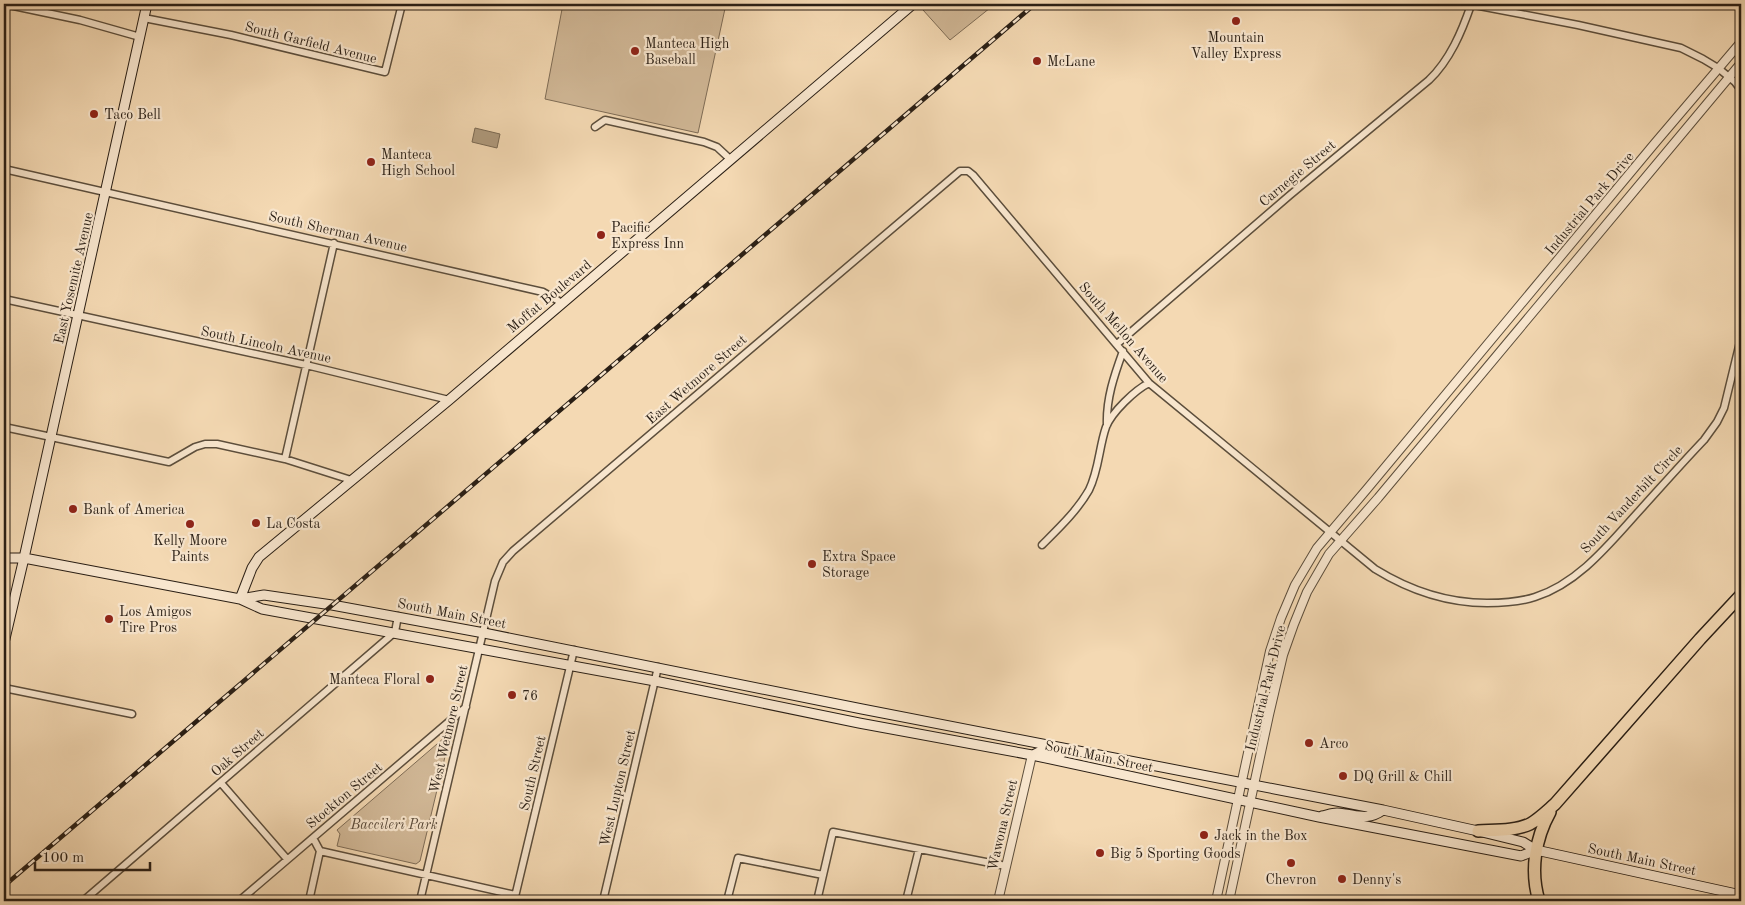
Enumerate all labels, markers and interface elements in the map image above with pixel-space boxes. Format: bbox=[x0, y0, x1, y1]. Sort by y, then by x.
marker: Mountain Valley Express bbox=[1230, 15, 1242, 27]
street label: South Garfield Avenue bbox=[243, 20, 378, 66]
place label: Mountain Valley Express bbox=[1191, 31, 1281, 61]
place label: Manteca High Baseball bbox=[645, 37, 730, 67]
marker: Manteca High Baseball bbox=[629, 45, 641, 57]
marker: McLane bbox=[1031, 55, 1043, 67]
place label: McLane bbox=[1047, 55, 1095, 69]
marker: Taco Bell bbox=[88, 108, 100, 120]
place label: Taco Bell bbox=[104, 108, 161, 122]
street label: Carnegie Street bbox=[1257, 138, 1339, 210]
place label: Manteca High School bbox=[381, 148, 455, 178]
street label: Industrial Park Drive bbox=[1543, 150, 1637, 258]
marker: Manteca High School bbox=[365, 156, 377, 168]
street label: South Sherman Avenue bbox=[267, 209, 409, 255]
street label: East Yosemite Avenue bbox=[52, 211, 96, 345]
place label: Pacific Express Inn bbox=[611, 221, 685, 251]
marker: Pacific Express Inn bbox=[595, 229, 607, 241]
street label: Moffat Boulevard bbox=[505, 258, 594, 336]
street label: South Mellon Avenue bbox=[1076, 280, 1171, 386]
street label: South Lincoln Avenue bbox=[199, 324, 332, 366]
street label: East Wetmore Street bbox=[644, 333, 750, 427]
street label: South Vanderbilt Circle bbox=[1578, 443, 1685, 556]
marker: Bank of America bbox=[67, 503, 79, 515]
place label: Bank of America bbox=[83, 503, 185, 517]
marker: La Costa bbox=[250, 517, 262, 529]
place label: La Costa bbox=[266, 517, 321, 531]
marker: Kelly Moore Paints bbox=[184, 518, 196, 530]
place label: Kelly Moore Paints bbox=[153, 534, 227, 564]
place label: Extra Space Storage bbox=[822, 550, 896, 580]
marker: Extra Space Storage bbox=[806, 558, 818, 570]
street label: South Main Street bbox=[396, 597, 507, 631]
place label: Los Amigos Tire Pros bbox=[119, 605, 192, 635]
marker: Los Amigos Tire Pros bbox=[103, 613, 115, 625]
street label: Industrial Park Drive bbox=[1244, 624, 1288, 753]
street label: West Wetmore Street bbox=[427, 664, 471, 795]
place label: Manteca Floral bbox=[329, 673, 420, 687]
marker: Manteca Floral bbox=[424, 673, 436, 685]
marker: 76 bbox=[506, 689, 518, 701]
place label: 76 bbox=[522, 689, 538, 703]
street label: Oak Street bbox=[209, 726, 267, 779]
street label: West Lupton Street bbox=[598, 728, 638, 848]
street label: South Street bbox=[518, 734, 548, 812]
marker: Arco bbox=[1303, 737, 1315, 749]
place label: Arco bbox=[1319, 737, 1349, 751]
street label: South Main Street bbox=[1043, 739, 1154, 775]
street label: Stockton Street bbox=[304, 760, 385, 831]
marker: DQ Grill & Chill bbox=[1337, 770, 1349, 782]
place label: DQ Grill & Chill bbox=[1353, 770, 1452, 784]
street label: Wawona Street bbox=[986, 778, 1020, 872]
park label: Baccileri Park bbox=[349, 818, 438, 832]
marker: Jack in the Box bbox=[1198, 829, 1210, 841]
place label: Jack in the Box bbox=[1214, 829, 1307, 843]
scale bar bbox=[35, 840, 150, 872]
street label: South Main Street bbox=[1586, 842, 1697, 878]
marker: Big 5 Sporting Goods bbox=[1094, 847, 1106, 859]
place label: Big 5 Sporting Goods bbox=[1110, 847, 1241, 861]
text: 100 m bbox=[42, 851, 84, 866]
marker: Chevron bbox=[1285, 857, 1297, 869]
place label: Chevron bbox=[1265, 873, 1317, 887]
marker: Denny's bbox=[1336, 873, 1348, 885]
place label: Denny's bbox=[1352, 873, 1401, 887]

